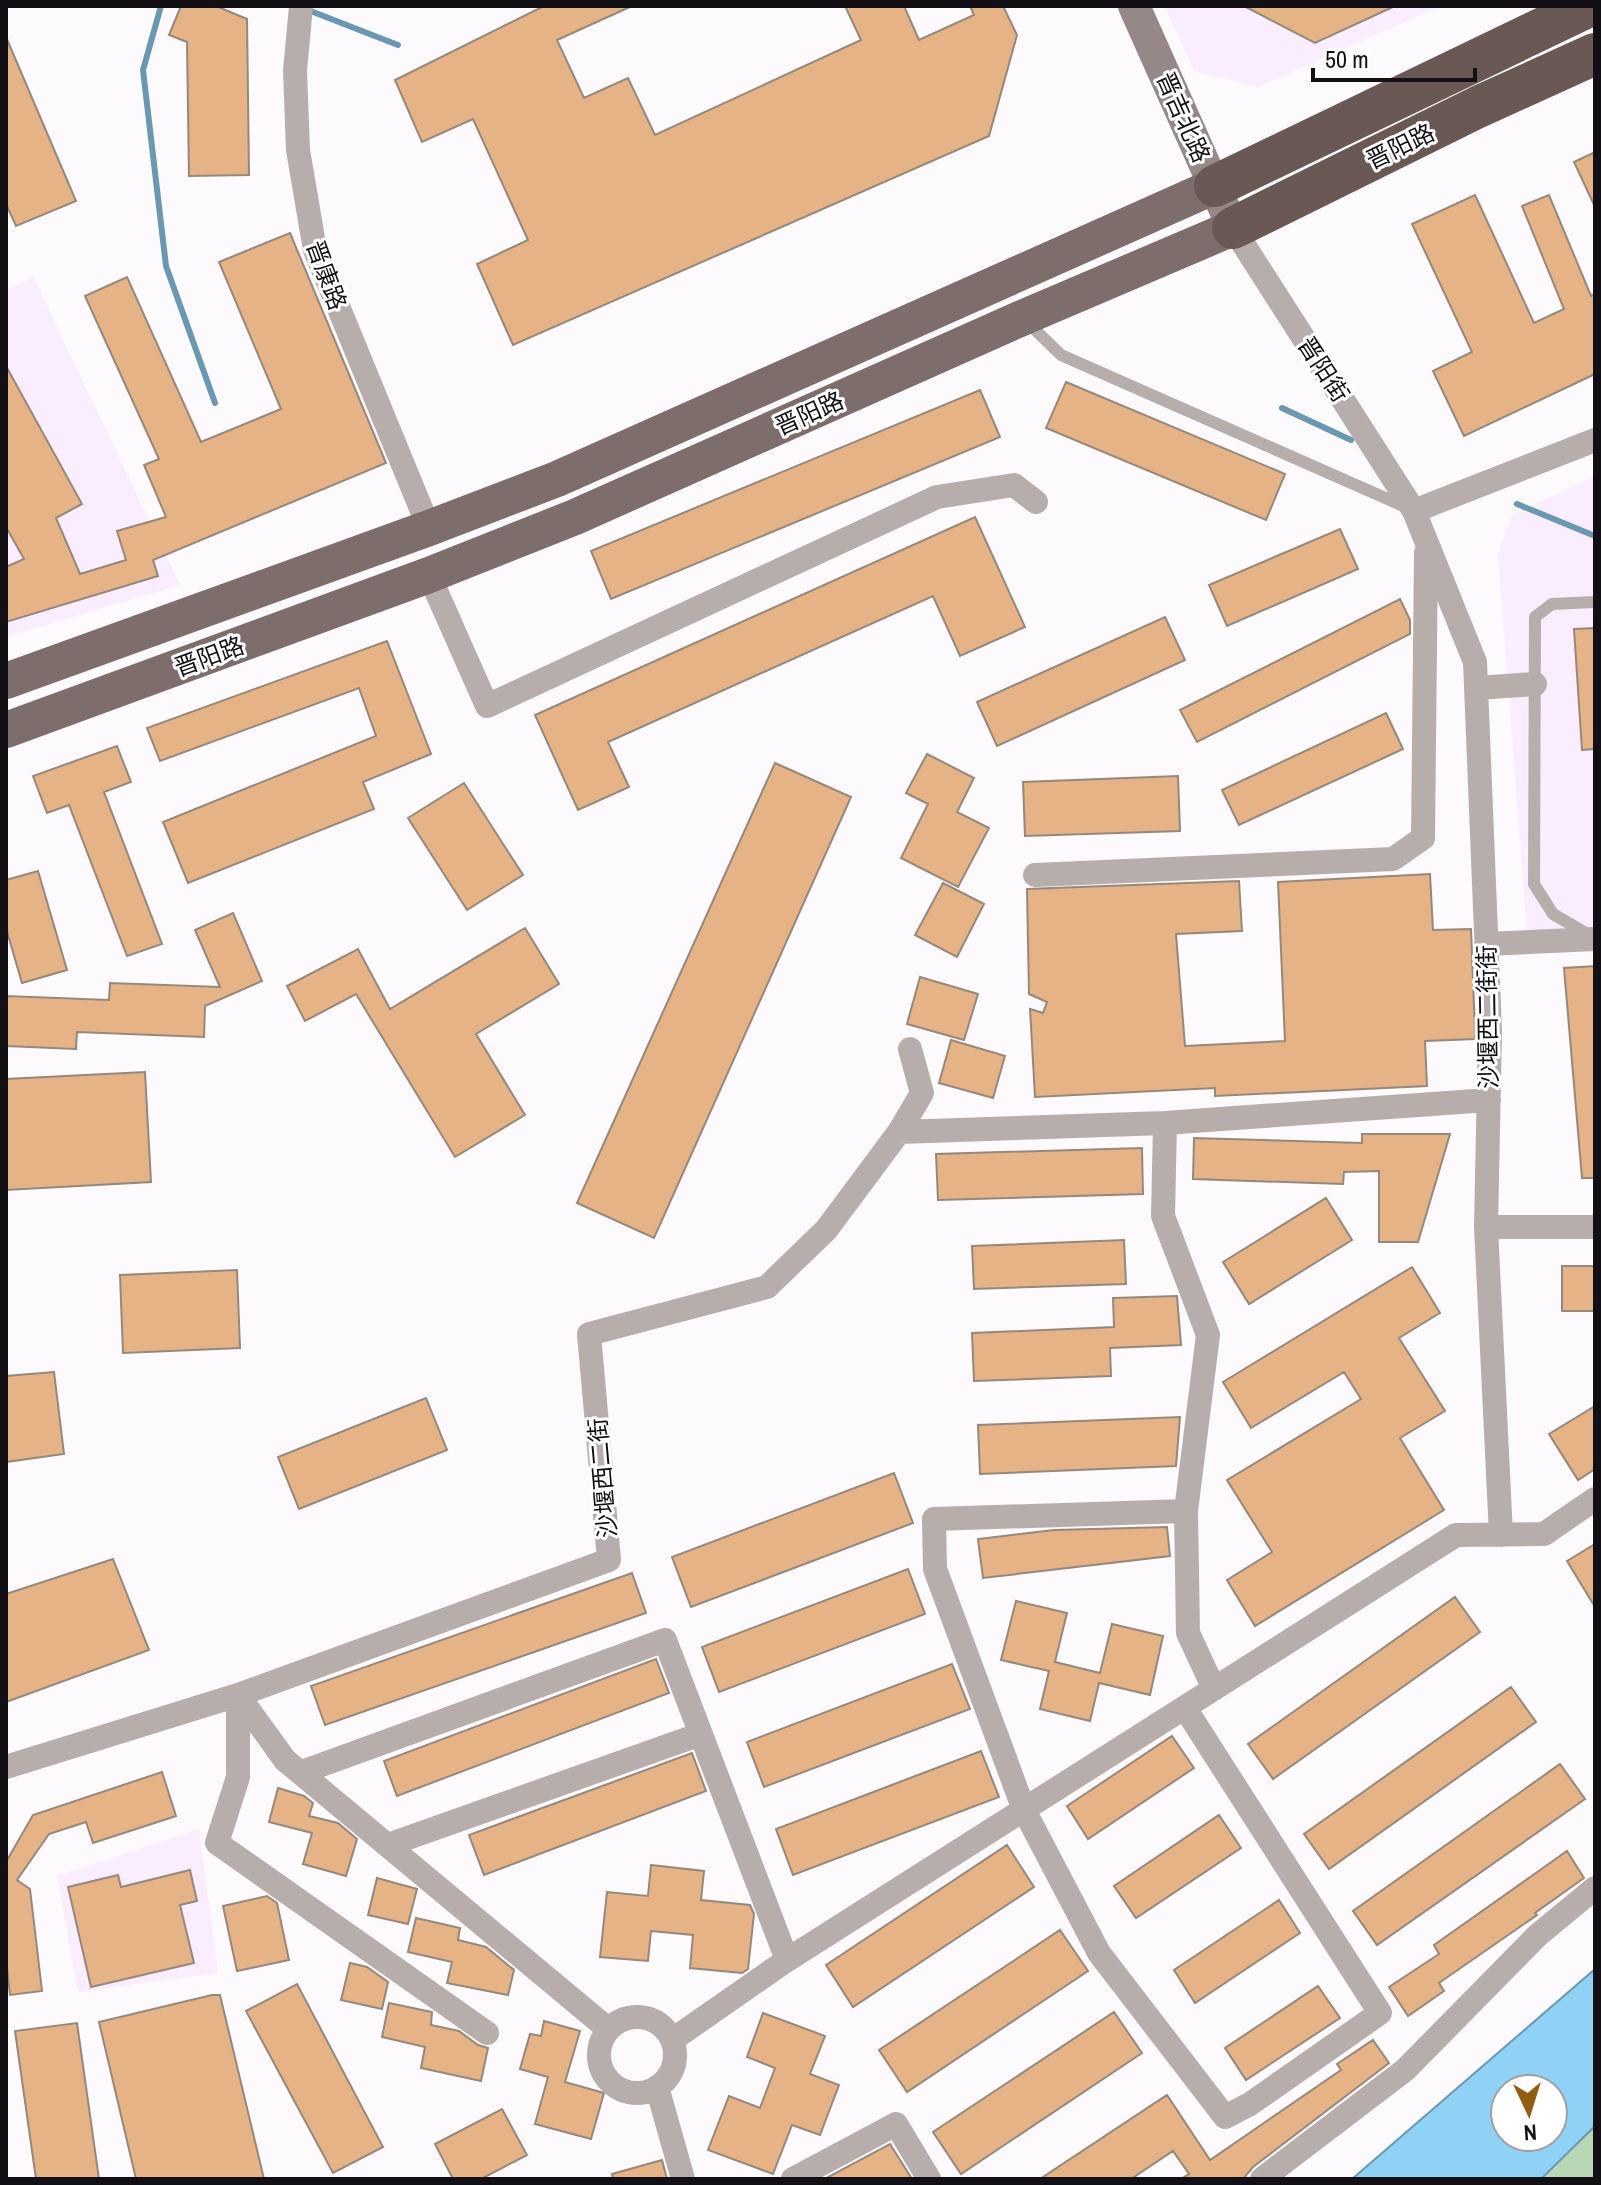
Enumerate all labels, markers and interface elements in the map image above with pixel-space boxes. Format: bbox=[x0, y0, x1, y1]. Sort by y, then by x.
scale bar bbox=[1313, 32, 1475, 82]
text: 50 m bbox=[1325, 43, 1369, 75]
street label: 晋吉北路 bbox=[1150, 67, 1218, 167]
street label: 晋阳路 bbox=[1361, 116, 1439, 176]
street label: 晋康路 bbox=[300, 236, 354, 314]
street label: 晋阳街 bbox=[1291, 330, 1357, 408]
street label: 晋阳路 bbox=[770, 384, 848, 442]
street label: 晋阳路 bbox=[170, 629, 248, 683]
street label: 沙堰西二街街 bbox=[1470, 945, 1504, 1089]
street label: 沙堰西二街 bbox=[581, 1417, 623, 1539]
north arrow bbox=[1489, 2073, 1569, 2153]
text: N bbox=[1523, 2118, 1538, 2148]

